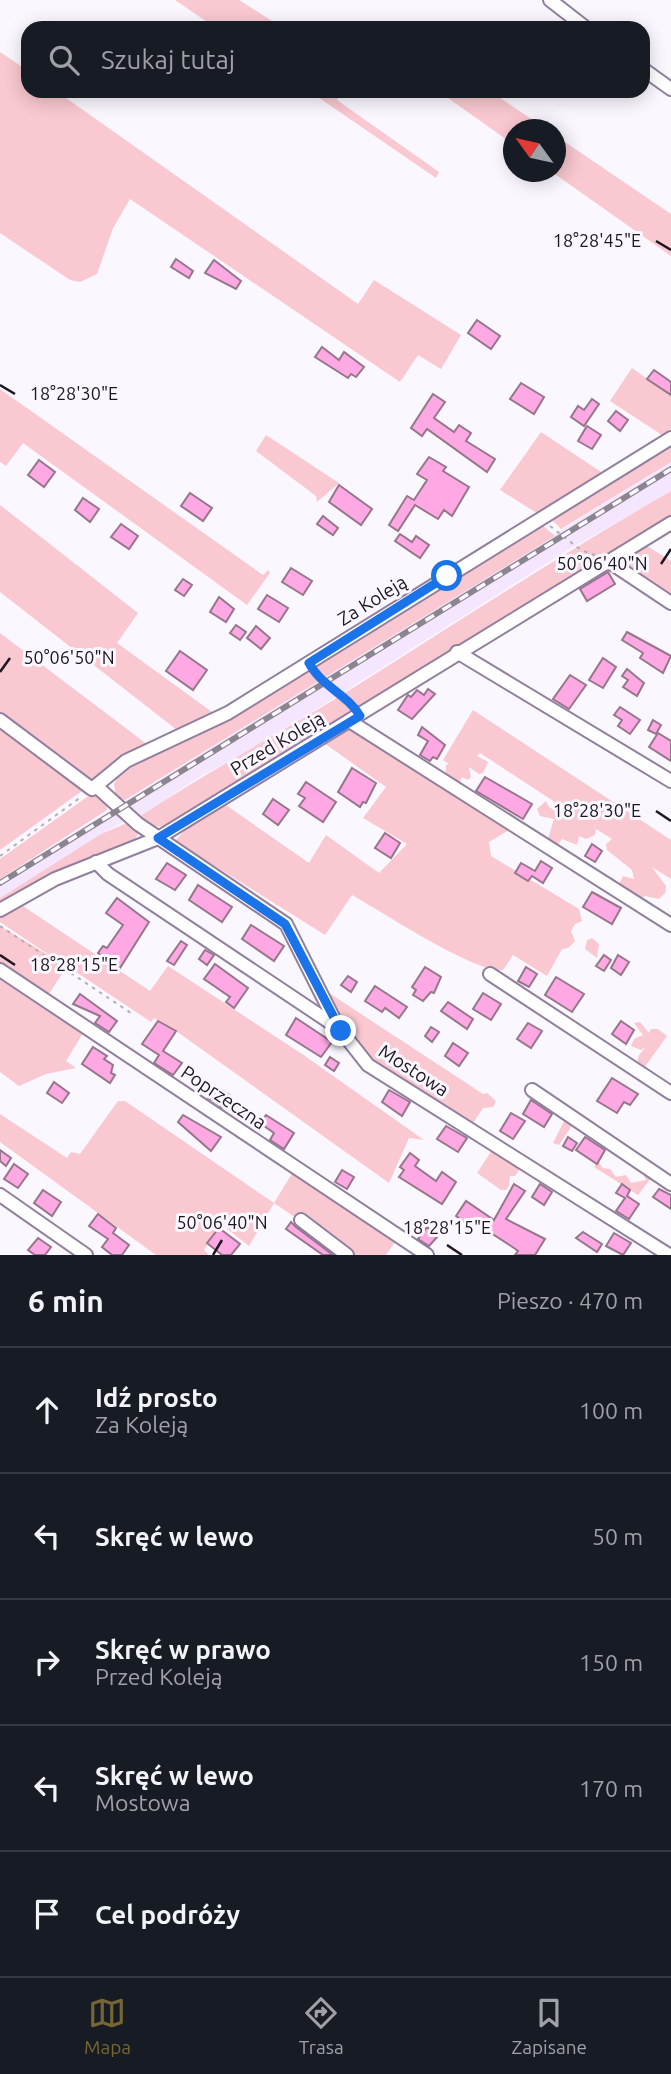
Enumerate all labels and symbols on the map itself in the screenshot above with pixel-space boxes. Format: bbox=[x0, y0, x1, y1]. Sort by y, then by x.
north arrow bbox=[503, 119, 566, 182]
text: 18°28'45"E bbox=[553, 230, 641, 250]
text: 18°28'30"E bbox=[30, 383, 118, 403]
text: 50°06'40"N bbox=[556, 553, 648, 573]
route start bbox=[431, 560, 462, 591]
street label: Za Koleją bbox=[333, 570, 411, 630]
text: 50°06'50"N bbox=[23, 647, 115, 667]
street label: Przed Koleją bbox=[226, 706, 328, 780]
text: 18°28'30"E bbox=[553, 800, 641, 820]
text: 18°28'15"E bbox=[30, 954, 118, 974]
route end bbox=[325, 1015, 356, 1046]
street label: Mostowa bbox=[375, 1039, 453, 1101]
street label: Poprzeczna bbox=[177, 1061, 271, 1133]
text: 50°06'40"N bbox=[176, 1212, 268, 1232]
text: 18°28'15"E bbox=[403, 1217, 491, 1237]

